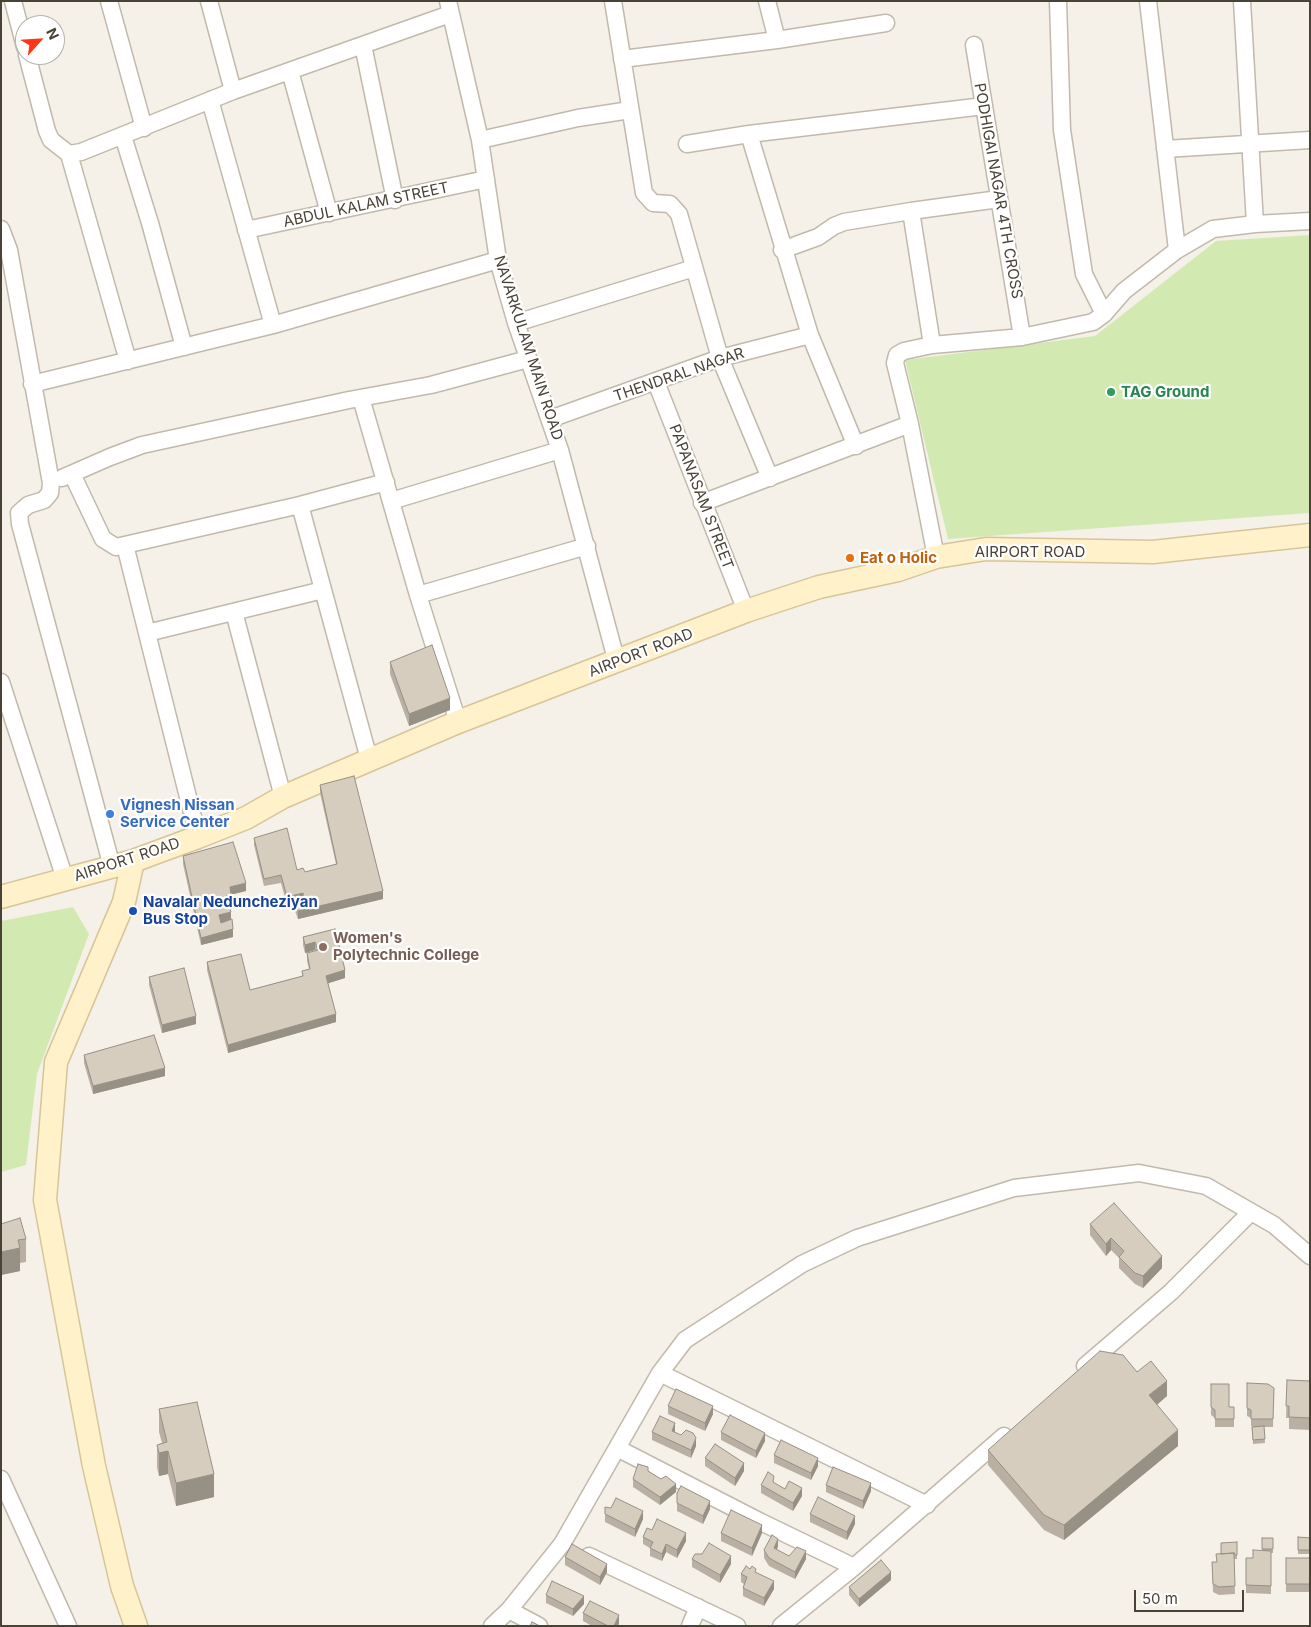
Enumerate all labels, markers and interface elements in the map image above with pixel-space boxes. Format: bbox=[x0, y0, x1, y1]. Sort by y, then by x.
north arrow bbox=[15, 15, 65, 65]
text: N bbox=[43, 25, 63, 42]
street label: PODHIGAI NAGAR 4TH CROSS bbox=[970, 82, 1026, 300]
street label: ABDUL KALAM STREET bbox=[282, 179, 450, 231]
street label: NAVARKULAM MAIN ROAD bbox=[490, 253, 566, 443]
street label: THENDRAL NAGAR bbox=[611, 344, 747, 406]
place label: TAG Ground bbox=[1121, 383, 1209, 401]
marker: TAG Ground bbox=[1105, 386, 1117, 398]
street label: PAPANASAM STREET bbox=[665, 422, 737, 572]
street label: AIRPORT ROAD bbox=[975, 543, 1085, 561]
place label: Eat o Holic bbox=[860, 549, 937, 567]
marker: Eat o Holic bbox=[844, 552, 856, 564]
street label: AIRPORT ROAD bbox=[586, 625, 696, 681]
place label: Vignesh Nissan Service Center bbox=[120, 796, 235, 831]
marker: Vignesh Nissan Service Center bbox=[104, 808, 116, 820]
street label: AIRPORT ROAD bbox=[72, 834, 182, 886]
place label: Navalar Neduncheziyan Bus Stop bbox=[143, 893, 318, 928]
marker: Navalar Neduncheziyan Bus Stop bbox=[127, 905, 139, 917]
place label: Women's Polytechnic College bbox=[333, 929, 479, 964]
marker: Women's Polytechnic College bbox=[317, 941, 329, 953]
scale bar bbox=[1136, 1580, 1246, 1612]
text: 50 m bbox=[1142, 1589, 1178, 1608]

